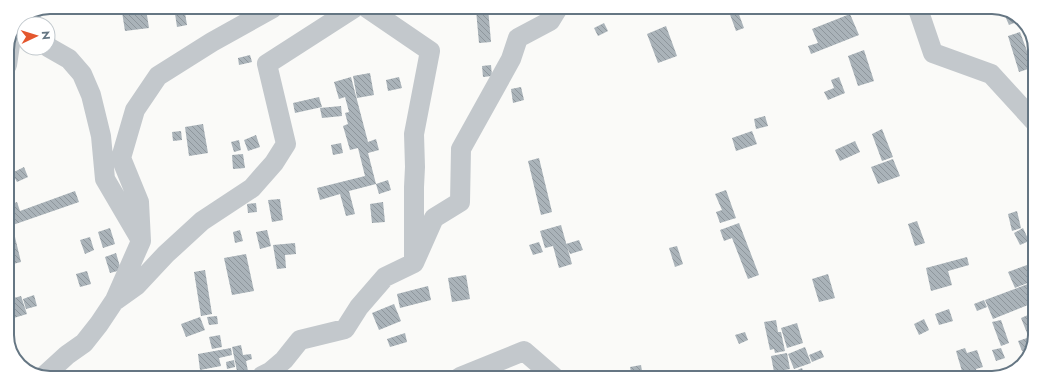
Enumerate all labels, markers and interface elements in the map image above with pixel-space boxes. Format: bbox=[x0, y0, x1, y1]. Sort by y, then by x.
north arrow bbox=[16, 16, 56, 56]
text: N bbox=[38, 30, 54, 40]

